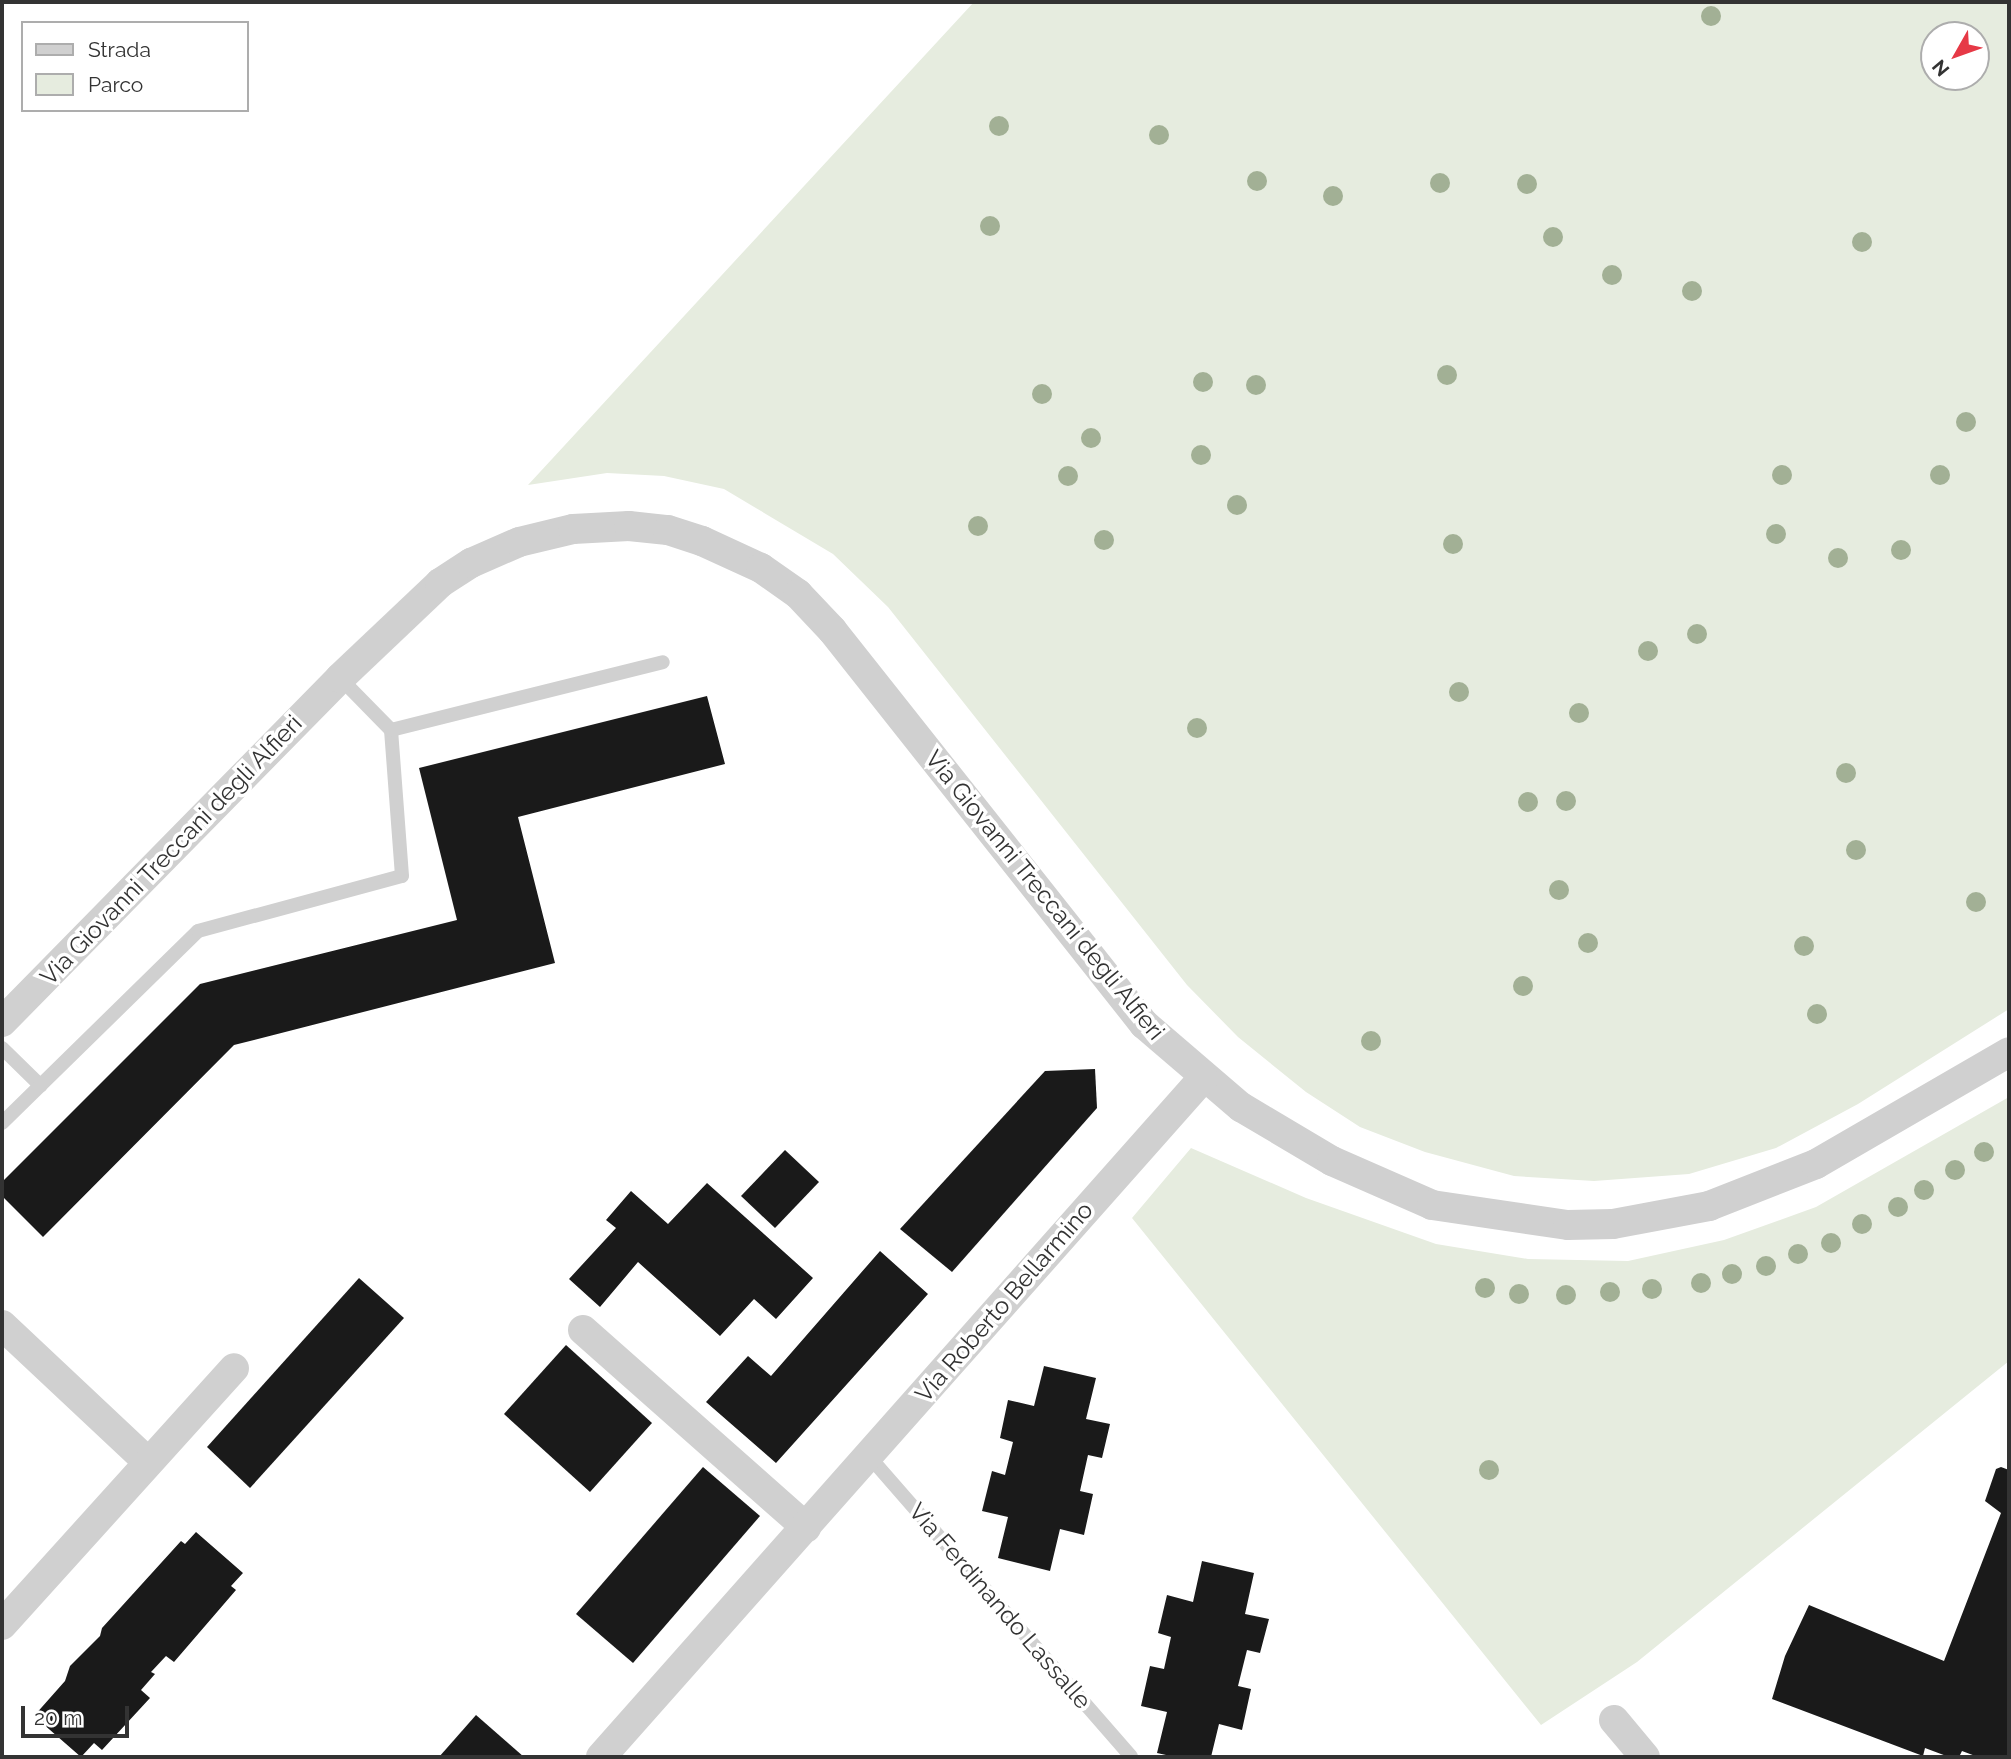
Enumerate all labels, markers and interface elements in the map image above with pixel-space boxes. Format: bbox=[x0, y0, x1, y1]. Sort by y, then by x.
legend bbox=[21, 21, 248, 112]
north arrow bbox=[1920, 21, 1990, 91]
text: Strada bbox=[88, 37, 151, 62]
text: N bbox=[1927, 56, 1954, 81]
text: Parco bbox=[88, 72, 143, 97]
street label: Via Giovanni Treccani degli Alfieri bbox=[34, 709, 308, 991]
street label: Via Giovanni Treccani degli Alfieri bbox=[919, 744, 1171, 1046]
street label: Via Roberto Bellarmino bbox=[909, 1196, 1099, 1408]
street label: Via Ferdinando Lassalle bbox=[903, 1497, 1097, 1715]
scale bar bbox=[24, 1692, 133, 1736]
text: 20 m bbox=[34, 1705, 82, 1730]

